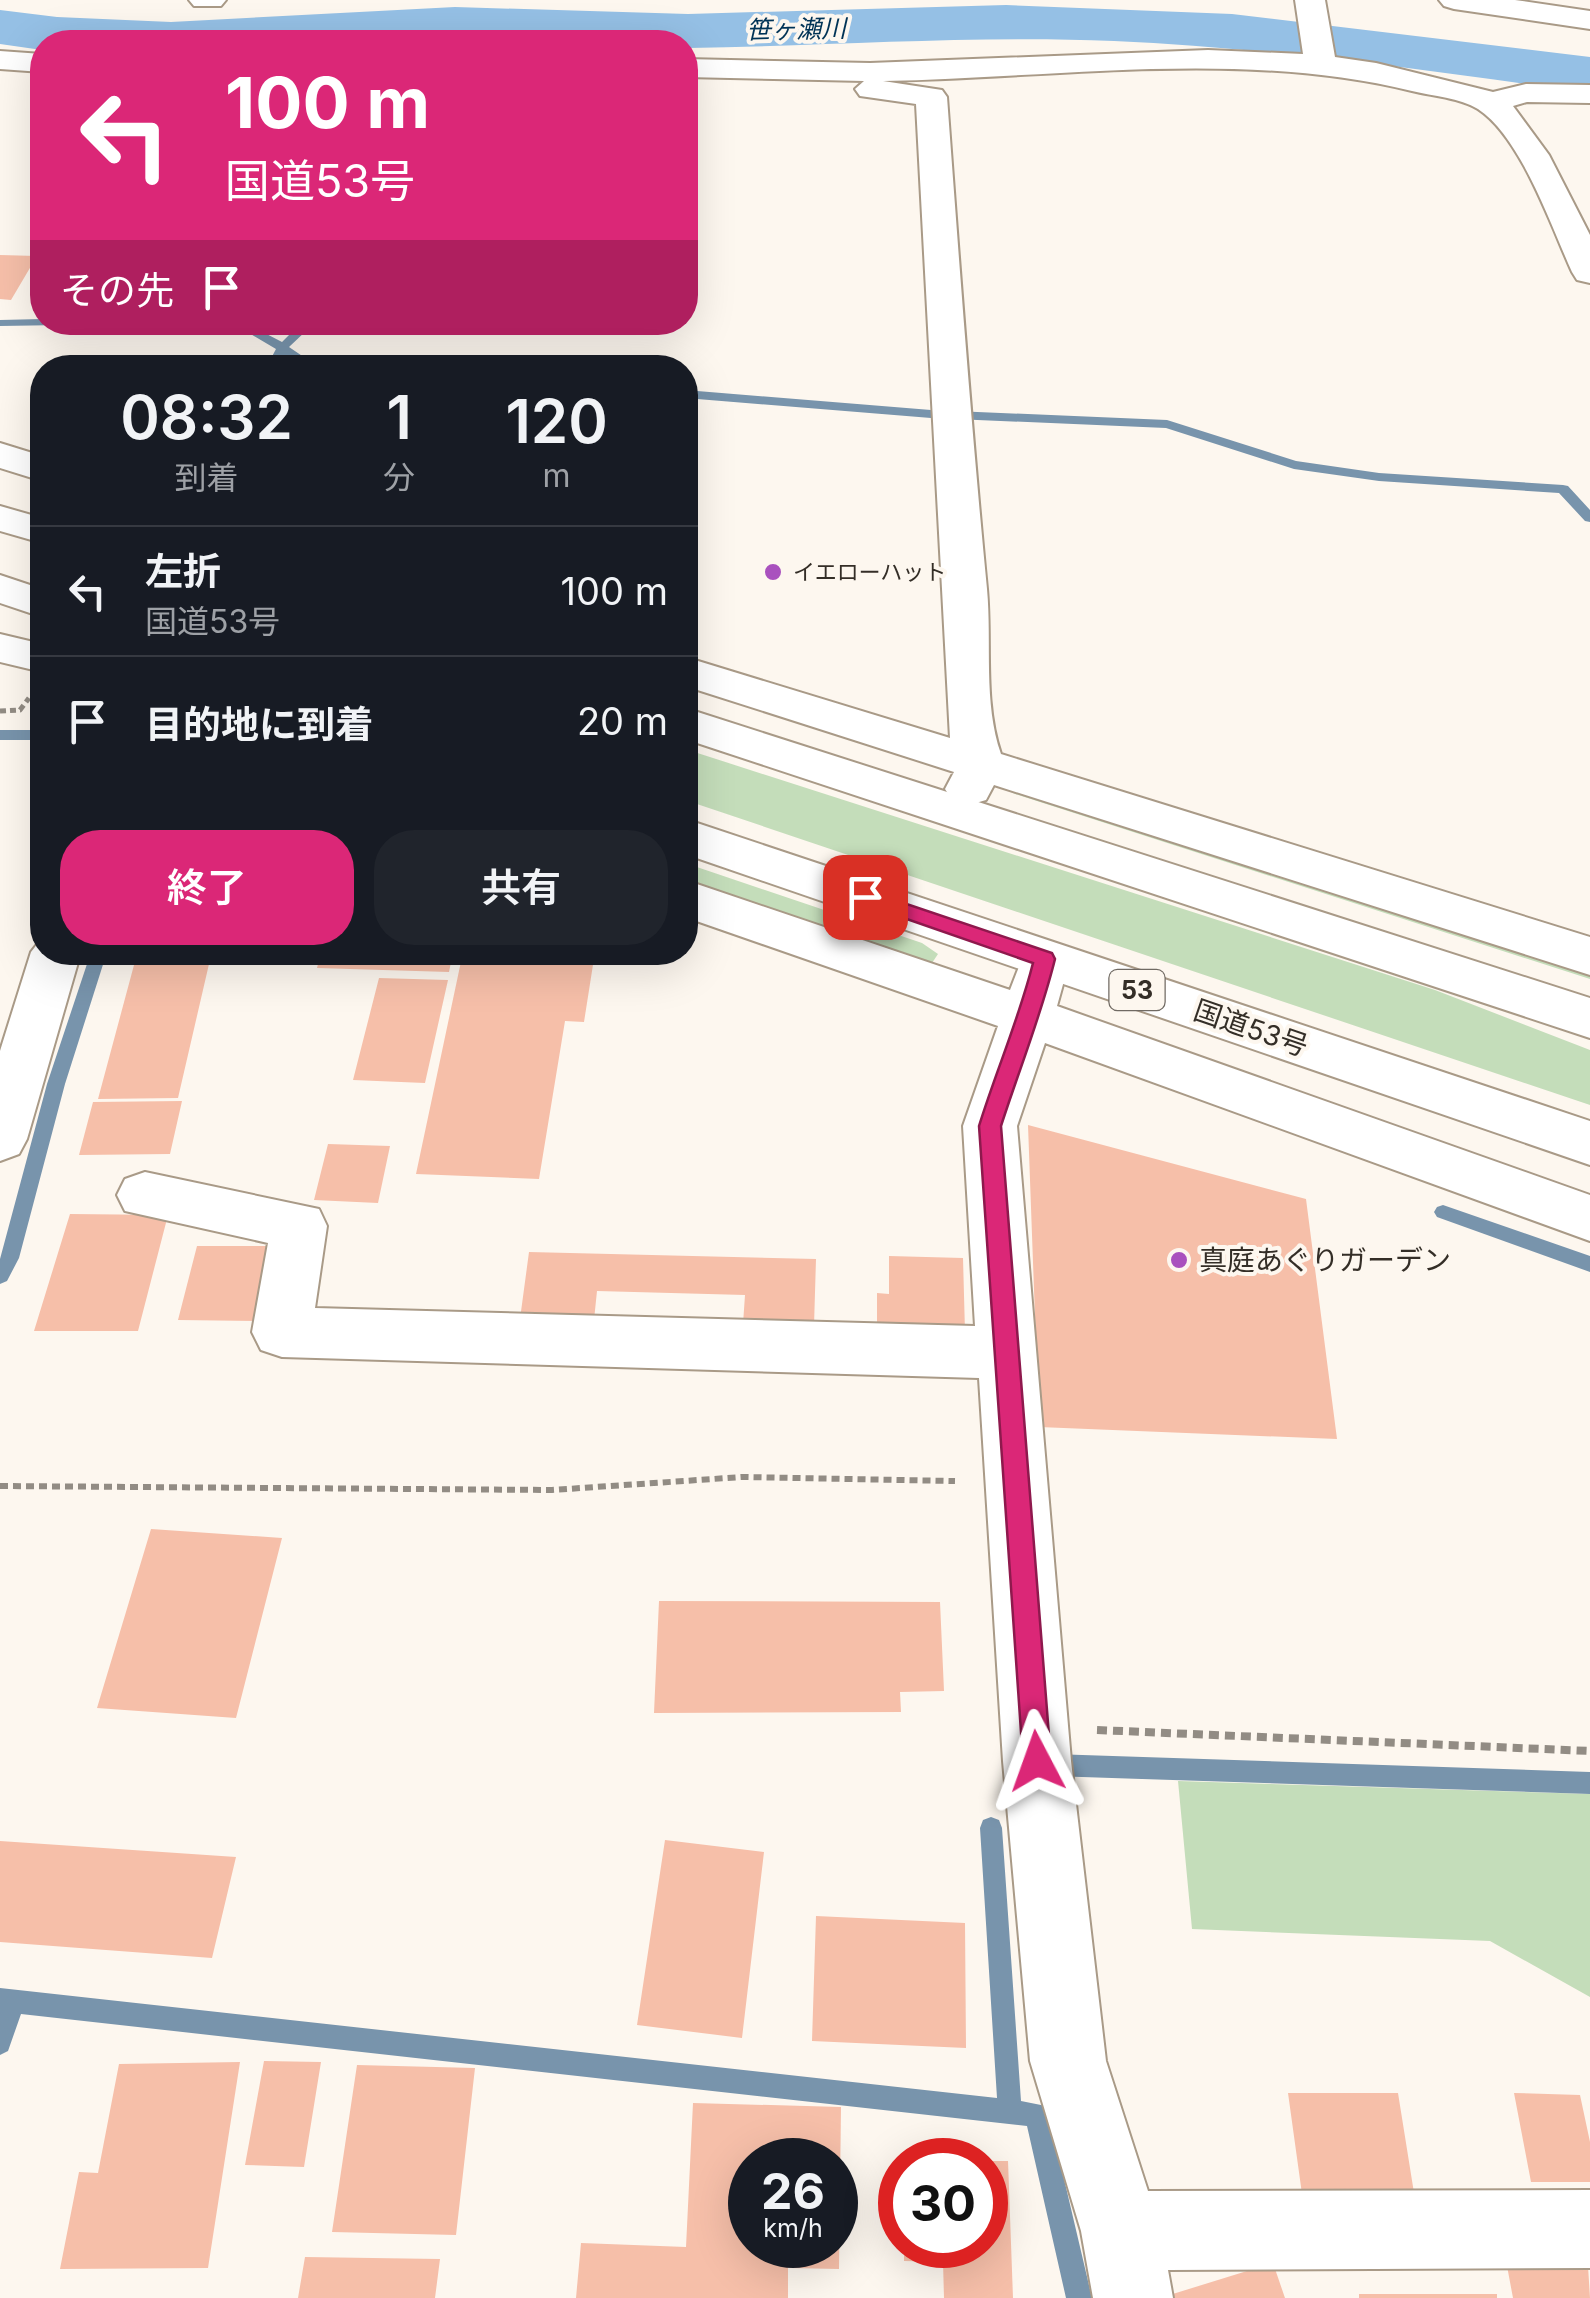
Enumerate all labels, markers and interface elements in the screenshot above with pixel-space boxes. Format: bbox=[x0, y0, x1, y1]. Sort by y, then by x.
water label: 笹ヶ瀬川 bbox=[746, 13, 849, 45]
text: 100 m bbox=[225, 60, 430, 145]
icon: left bbox=[60, 70, 190, 200]
text: 国道53号 bbox=[225, 153, 415, 208]
icon: arrive bbox=[194, 260, 249, 315]
text: その先 bbox=[60, 267, 174, 313]
text: 08:32 bbox=[120, 381, 293, 453]
text: 1 bbox=[386, 381, 412, 453]
text: 120 bbox=[505, 385, 608, 457]
text: m bbox=[543, 456, 571, 495]
text: 到着 bbox=[175, 458, 239, 497]
text: 分 bbox=[383, 458, 415, 497]
text: 左折 bbox=[145, 548, 221, 594]
place label: イエローハット bbox=[793, 559, 946, 585]
marker: イエローハット bbox=[762, 561, 784, 583]
icon: left bbox=[60, 564, 115, 619]
text: 100 m bbox=[561, 568, 668, 614]
text: 国道53号 bbox=[145, 602, 280, 641]
icon: arrive bbox=[60, 694, 115, 749]
text: 20 m bbox=[577, 698, 668, 744]
text: 目的地に到着 bbox=[145, 701, 373, 747]
button: 終了 bbox=[60, 830, 354, 945]
button: 共有 bbox=[374, 830, 668, 945]
pin bbox=[823, 855, 908, 940]
icon: arrive bbox=[838, 870, 893, 925]
road number: 53 bbox=[1110, 970, 1164, 1010]
street label: 国道53号 bbox=[1190, 993, 1312, 1063]
place label: 真庭あぐりガーデン bbox=[1199, 1243, 1451, 1277]
marker: 真庭あぐりガーデン bbox=[1168, 1249, 1190, 1271]
position arrow bbox=[985, 1709, 1089, 1813]
speed limit sign: 30 bbox=[878, 2138, 1008, 2268]
text: 26 bbox=[761, 2161, 825, 2221]
text: km/h bbox=[763, 2213, 823, 2243]

